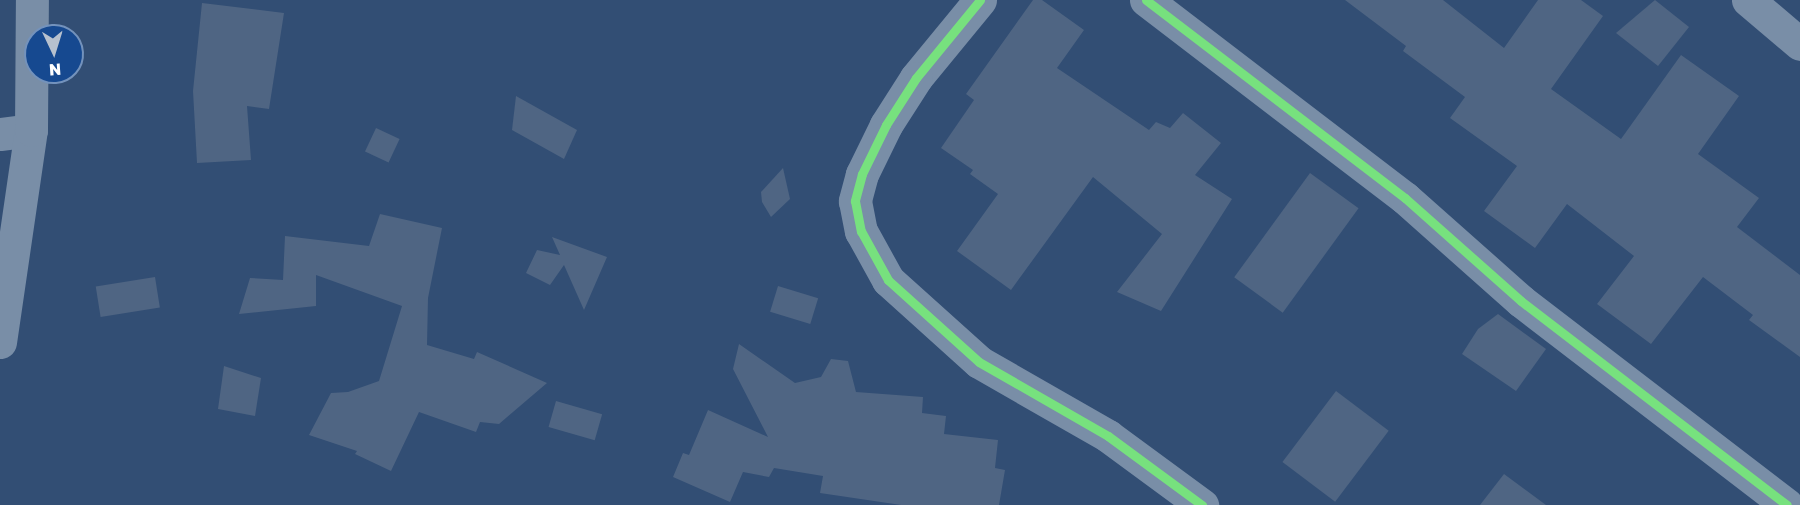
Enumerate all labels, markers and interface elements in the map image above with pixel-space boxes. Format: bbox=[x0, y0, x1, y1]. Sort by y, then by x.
north arrow bbox=[24, 24, 84, 84]
text: N bbox=[48, 60, 62, 80]

